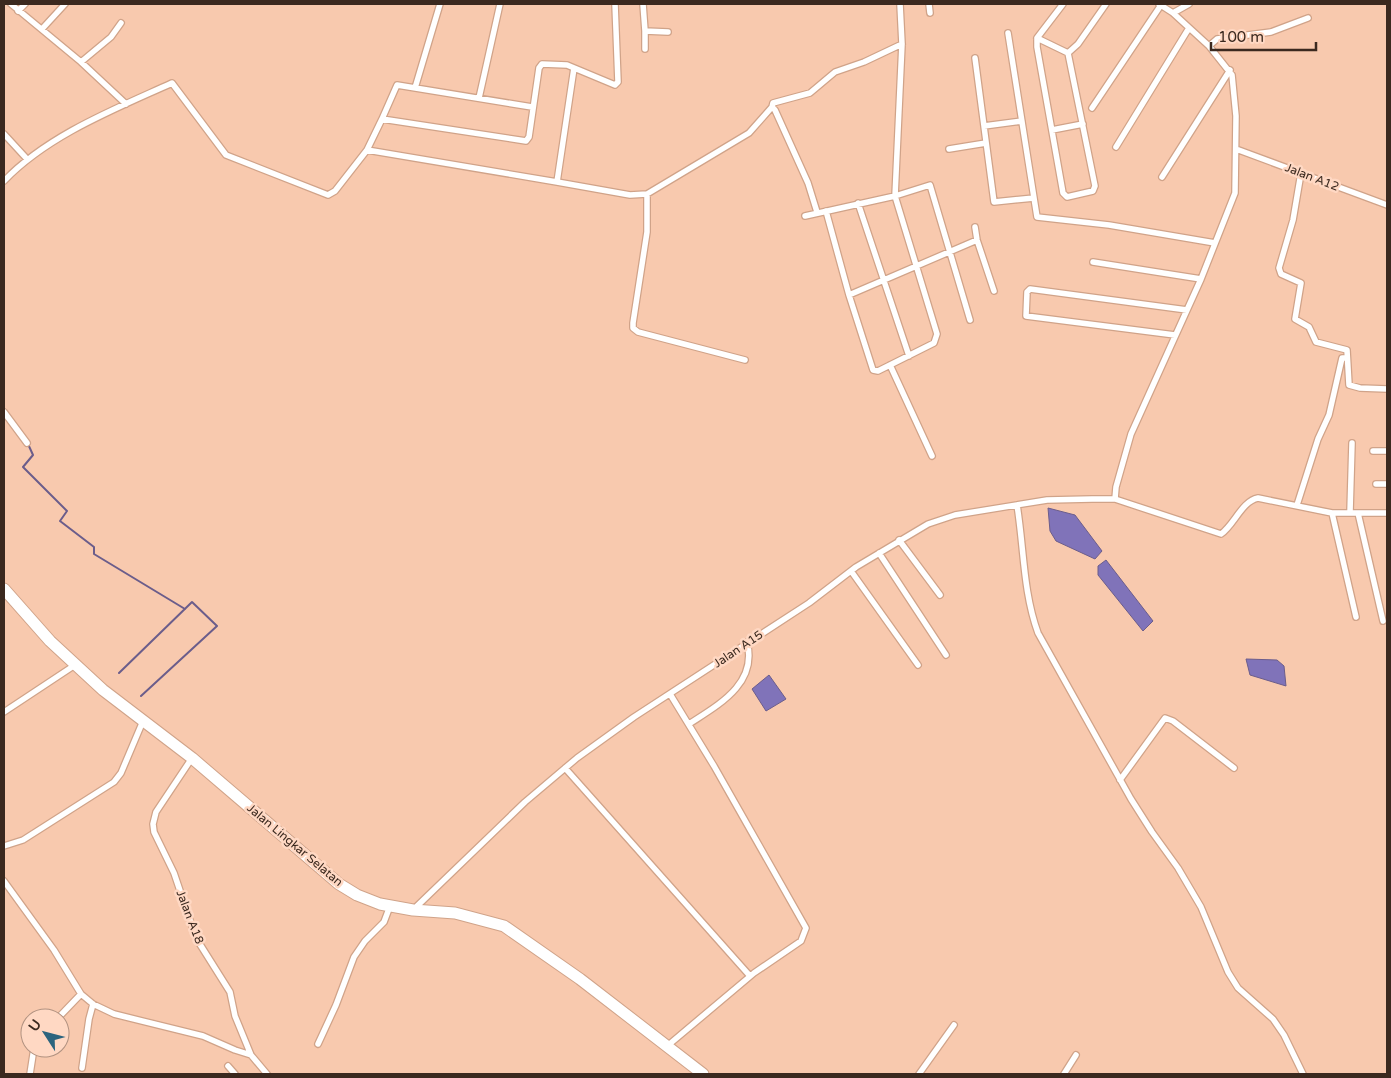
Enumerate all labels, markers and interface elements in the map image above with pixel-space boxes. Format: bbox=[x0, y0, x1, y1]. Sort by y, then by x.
scale bar bbox=[1211, 20, 1316, 52]
text: 100 m bbox=[1218, 28, 1264, 46]
street label: Jalan A12 bbox=[1283, 160, 1341, 194]
street label: Jalan A15 bbox=[711, 627, 765, 671]
street label: Jalan Lingkar Selatan bbox=[244, 801, 346, 889]
street label: Jalan A18 bbox=[173, 888, 207, 946]
north arrow bbox=[20, 1008, 70, 1058]
text: U bbox=[25, 1016, 45, 1035]

